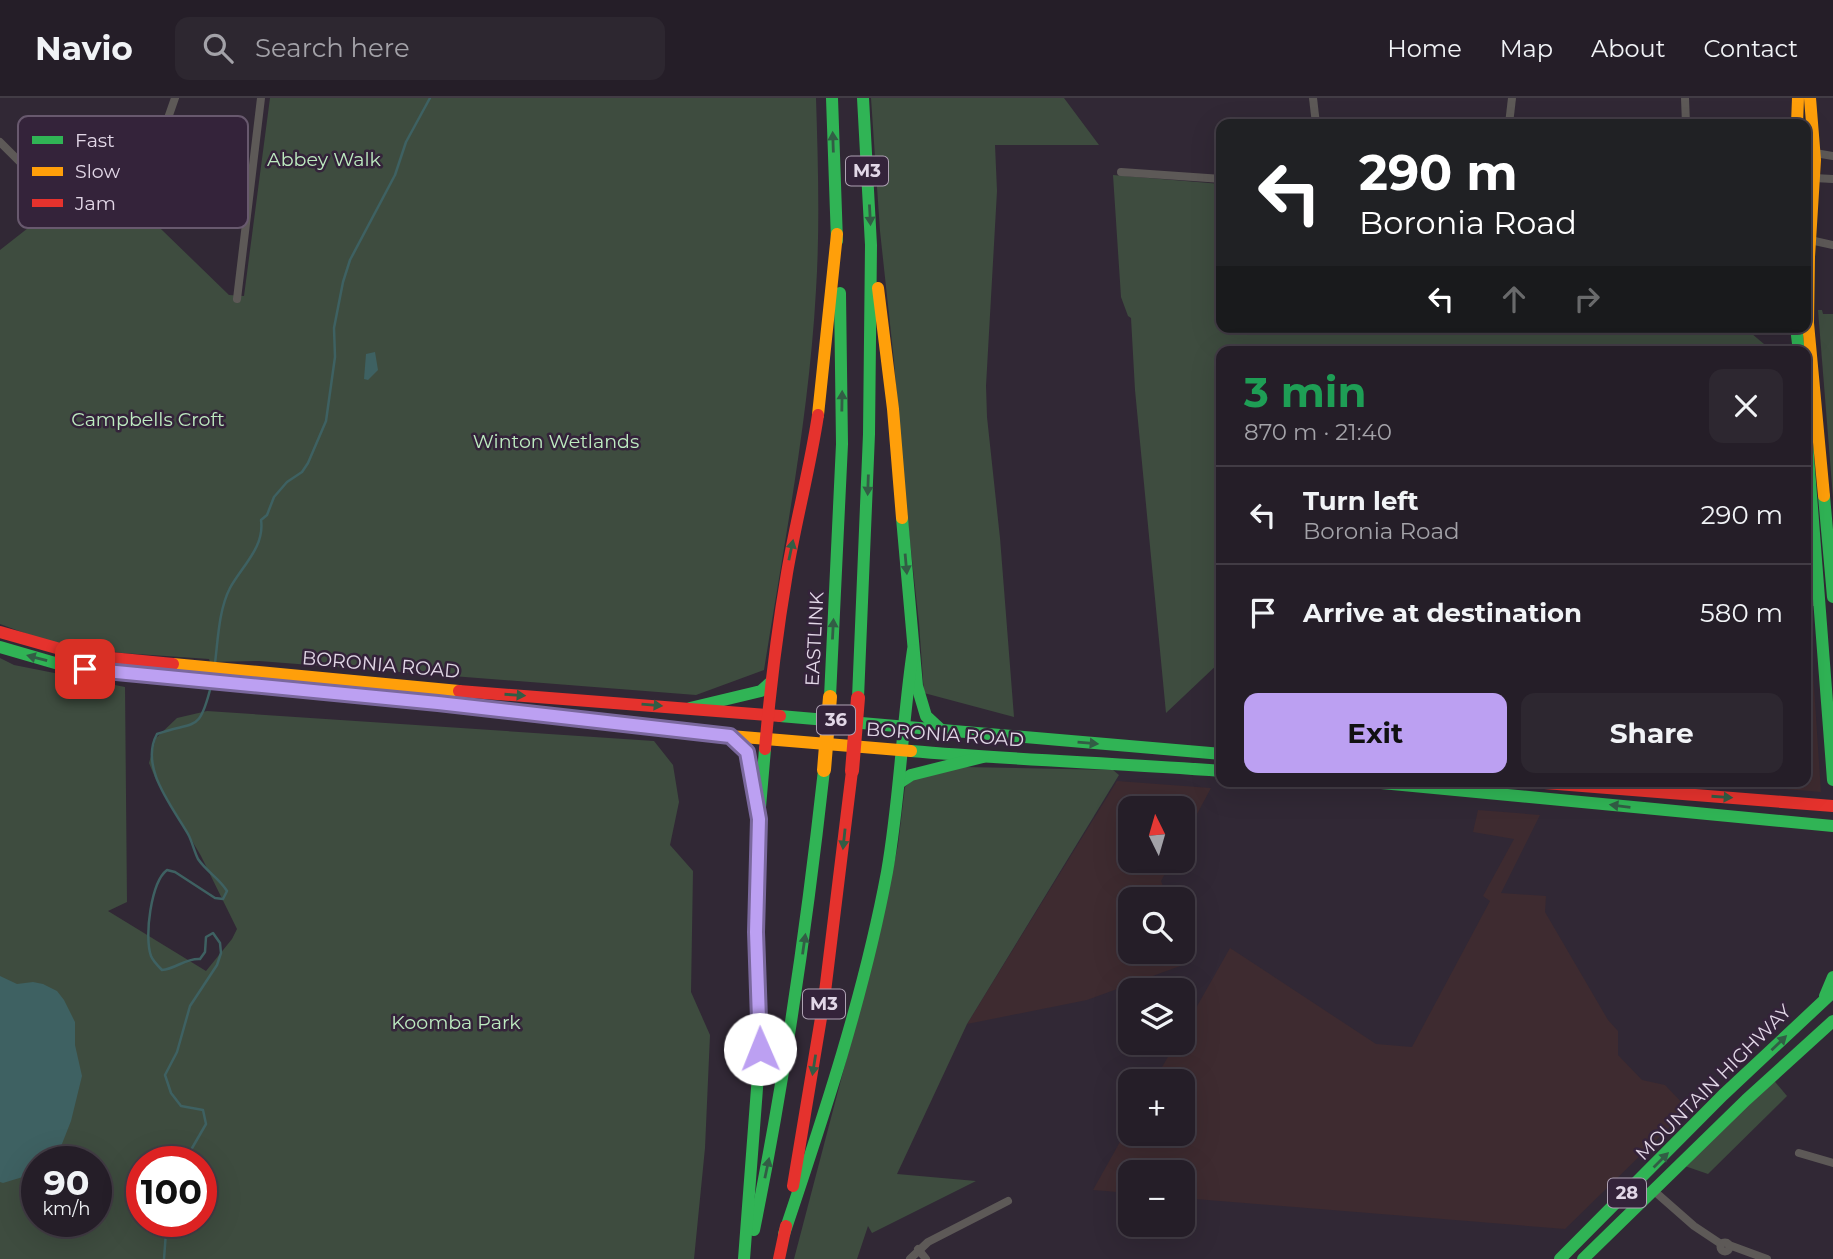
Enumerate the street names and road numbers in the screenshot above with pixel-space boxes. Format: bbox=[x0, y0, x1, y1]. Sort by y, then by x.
road number: M3 bbox=[846, 156, 888, 186]
street label: EASTLINK bbox=[801, 591, 828, 687]
street label: BORONIA ROAD bbox=[301, 646, 461, 683]
road number: 36 bbox=[817, 706, 855, 734]
street label: BORONIA ROAD bbox=[865, 717, 1025, 752]
road number: M3 bbox=[803, 989, 845, 1018]
street label: MOUNTAIN HIGHWAY bbox=[1631, 999, 1797, 1165]
road number: 28 bbox=[1608, 1178, 1646, 1208]

